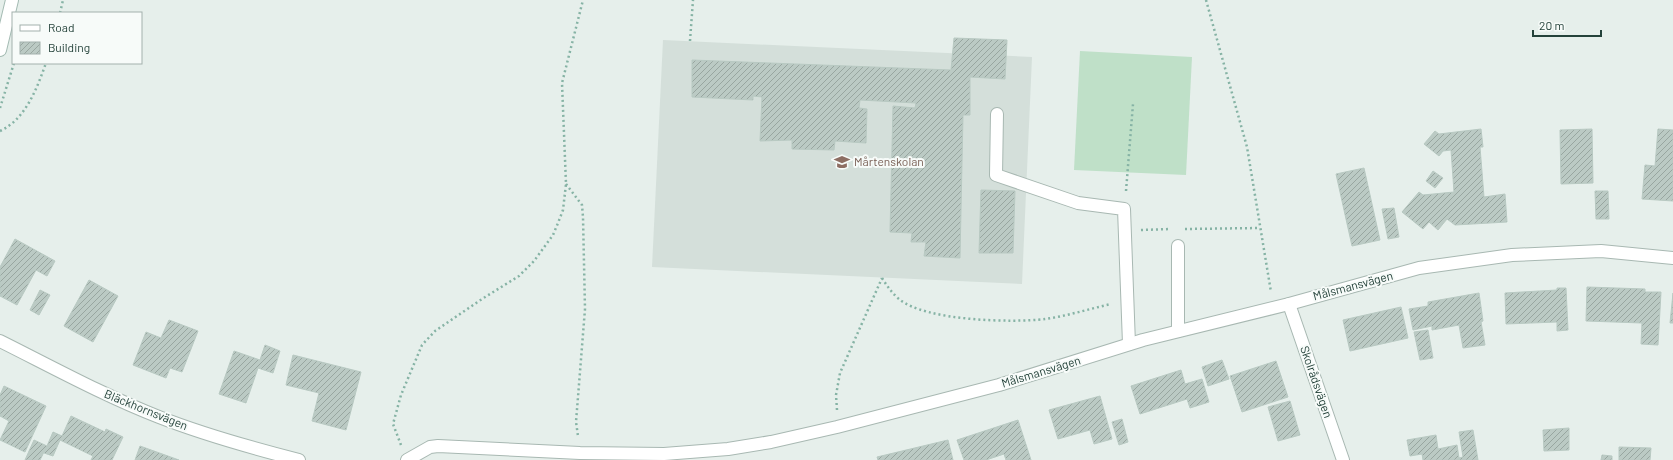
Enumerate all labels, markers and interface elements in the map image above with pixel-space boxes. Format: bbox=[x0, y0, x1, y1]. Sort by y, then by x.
legend bbox=[12, 12, 142, 64]
scale bar bbox=[1533, 12, 1601, 38]
text: 20 m bbox=[1539, 18, 1565, 32]
text: Road bbox=[48, 20, 75, 34]
text: Building bbox=[48, 40, 90, 54]
school or university icon: Mårtenskolan bbox=[833, 153, 851, 171]
place label: Mårtenskolan bbox=[854, 154, 924, 168]
street label: Målsmansvägen bbox=[1311, 268, 1394, 302]
street label: Skolrådsvägen bbox=[1298, 344, 1336, 420]
street label: Målsmansvägen bbox=[999, 352, 1082, 390]
street label: Bläckhornsvägen bbox=[103, 386, 190, 432]

